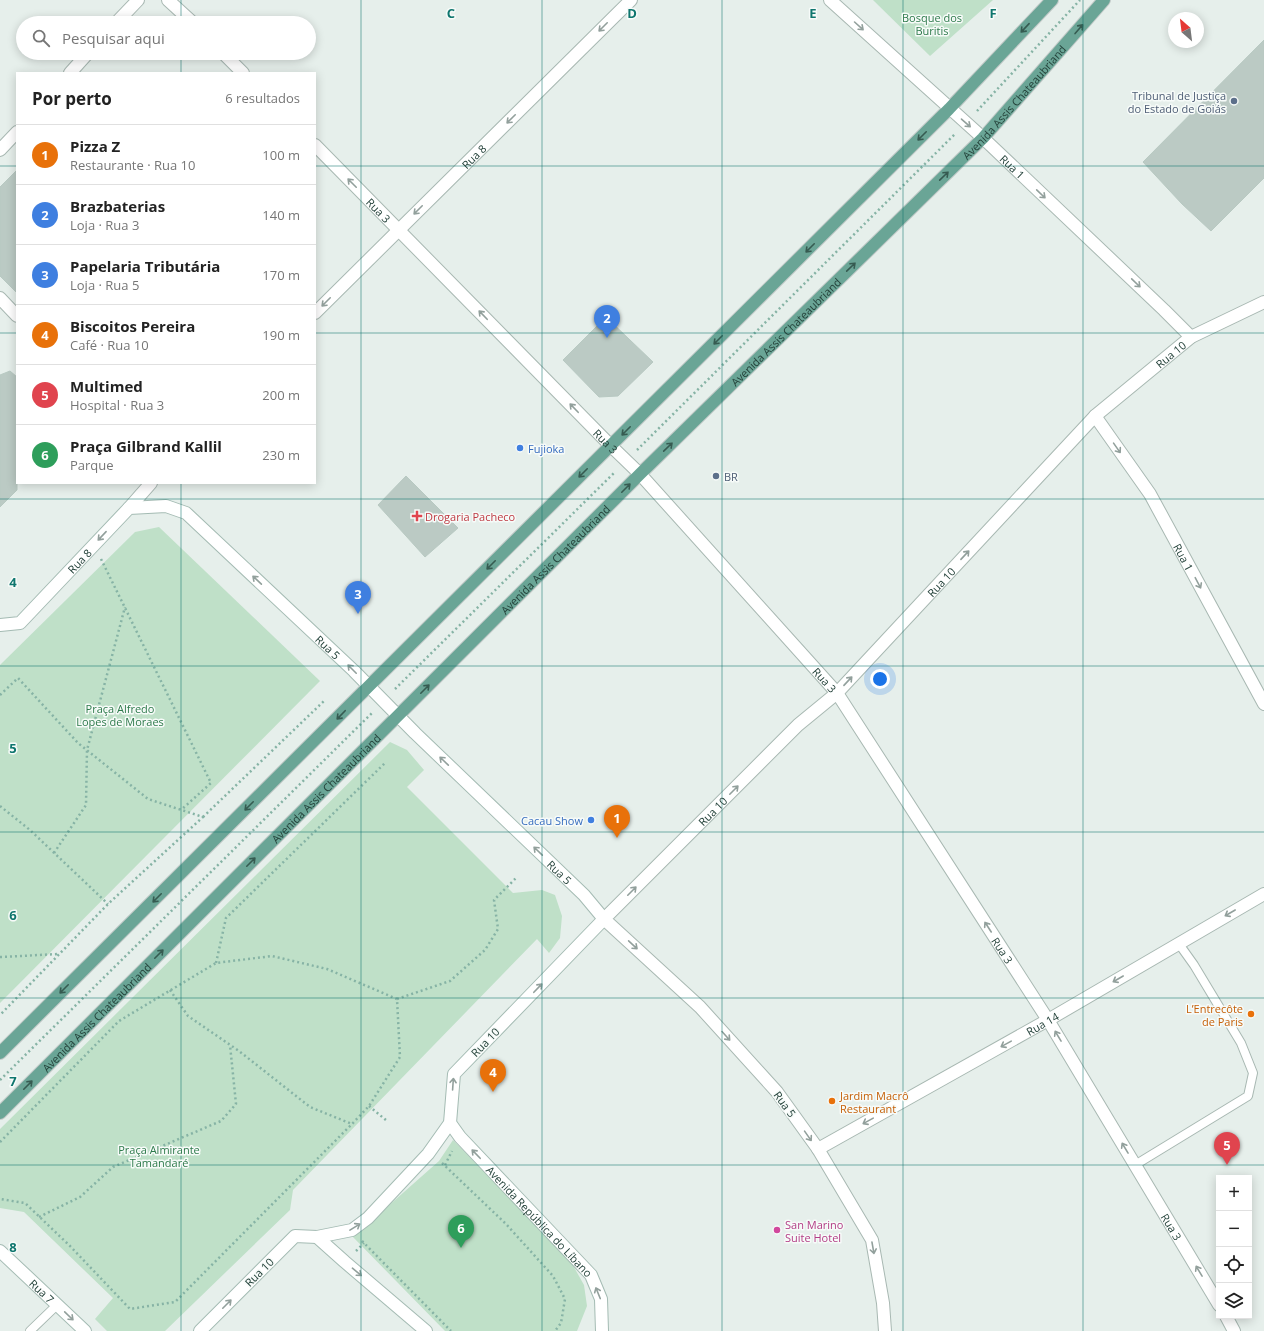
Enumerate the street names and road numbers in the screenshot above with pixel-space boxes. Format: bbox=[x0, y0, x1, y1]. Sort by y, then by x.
street label: Avenida Assis Chateaubriand bbox=[959, 41, 1069, 162]
street label: Rua 8 bbox=[458, 141, 489, 172]
street label: Rua 1 bbox=[997, 151, 1028, 182]
street label: Rua 3 bbox=[363, 194, 394, 225]
street label: Avenida Assis Chateaubriand bbox=[727, 274, 844, 389]
street label: Rua 10 bbox=[1152, 337, 1189, 371]
street label: Rua 3 bbox=[591, 425, 621, 456]
street label: Avenida Assis Chateaubriand bbox=[497, 501, 613, 617]
street label: Rua 1 bbox=[1171, 541, 1198, 573]
street label: Rua 8 bbox=[64, 545, 94, 576]
street label: Rua 10 bbox=[923, 564, 958, 600]
street label: Rua 5 bbox=[313, 631, 344, 662]
street label: Rua 3 bbox=[810, 664, 840, 695]
street label: Avenida Assis Chateaubriand bbox=[268, 730, 383, 846]
street label: Rua 10 bbox=[694, 793, 730, 829]
street label: Rua 5 bbox=[544, 856, 575, 887]
street label: Rua 3 bbox=[989, 934, 1017, 966]
street label: Avenida Assis Chateaubriand bbox=[38, 959, 154, 1075]
street label: Rua 14 bbox=[1023, 1008, 1062, 1038]
street label: Rua 10 bbox=[467, 1024, 503, 1060]
street label: Rua 5 bbox=[770, 1088, 800, 1120]
street label: Avenida República do Líbano bbox=[483, 1162, 596, 1280]
street label: Rua 3 bbox=[1158, 1210, 1186, 1243]
street label: Rua 10 bbox=[241, 1254, 277, 1290]
street label: Rua 7 bbox=[27, 1275, 58, 1306]

